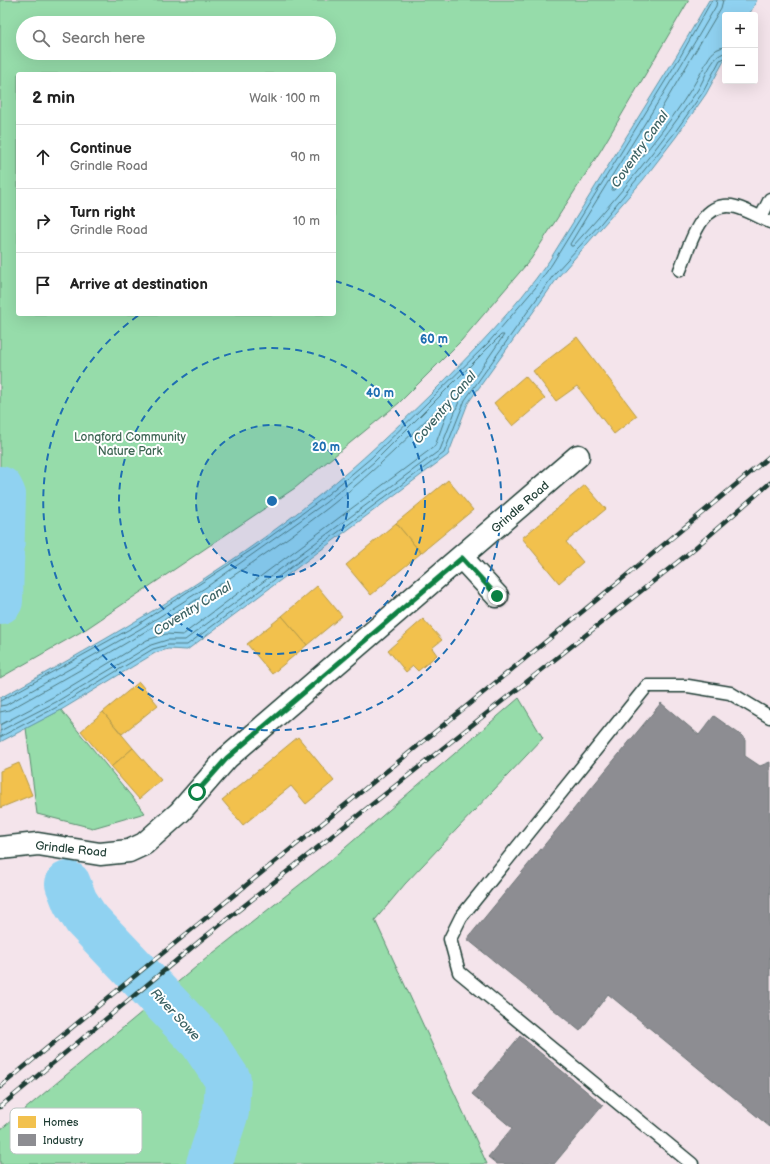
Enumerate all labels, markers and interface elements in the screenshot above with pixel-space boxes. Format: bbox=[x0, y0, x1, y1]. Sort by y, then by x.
map controls bbox=[722, 12, 758, 84]
button: + bbox=[722, 12, 758, 48]
search box bbox=[16, 16, 336, 60]
icon: search bbox=[30, 27, 52, 49]
text: Search here bbox=[62, 29, 145, 48]
button: − bbox=[722, 48, 758, 84]
text: 2 min bbox=[32, 88, 75, 108]
text: Walk · 100 m bbox=[249, 90, 320, 106]
water label: Coventry Canal bbox=[608, 107, 673, 191]
text: Continue bbox=[70, 139, 132, 158]
icon: ahead bbox=[32, 146, 54, 168]
text: 90 m bbox=[291, 149, 320, 165]
text: Grindle Road bbox=[70, 158, 148, 174]
text: Turn right bbox=[70, 203, 135, 222]
icon: right bbox=[32, 210, 54, 232]
text: 10 m bbox=[293, 213, 320, 229]
text: Grindle Road bbox=[70, 222, 148, 238]
icon: arrive bbox=[32, 274, 54, 296]
text: Arrive at destination bbox=[70, 275, 208, 294]
text: 60 m bbox=[420, 332, 448, 347]
water label: Coventry Canal bbox=[410, 367, 480, 447]
text: 40 m bbox=[366, 386, 394, 401]
park label: Longford Community Nature Park bbox=[74, 430, 186, 459]
text: 20 m bbox=[312, 440, 340, 455]
street label: Grindle Road bbox=[488, 478, 552, 537]
centre of rings bbox=[265, 494, 279, 508]
water label: Coventry Canal bbox=[150, 578, 236, 639]
route end bbox=[488, 587, 506, 605]
route start bbox=[188, 783, 206, 801]
street label: Grindle Road bbox=[34, 838, 108, 861]
water label: River Sowe bbox=[147, 985, 204, 1044]
legend bbox=[10, 1108, 142, 1154]
text: Homes bbox=[43, 1116, 79, 1129]
text: Industry bbox=[43, 1134, 83, 1147]

